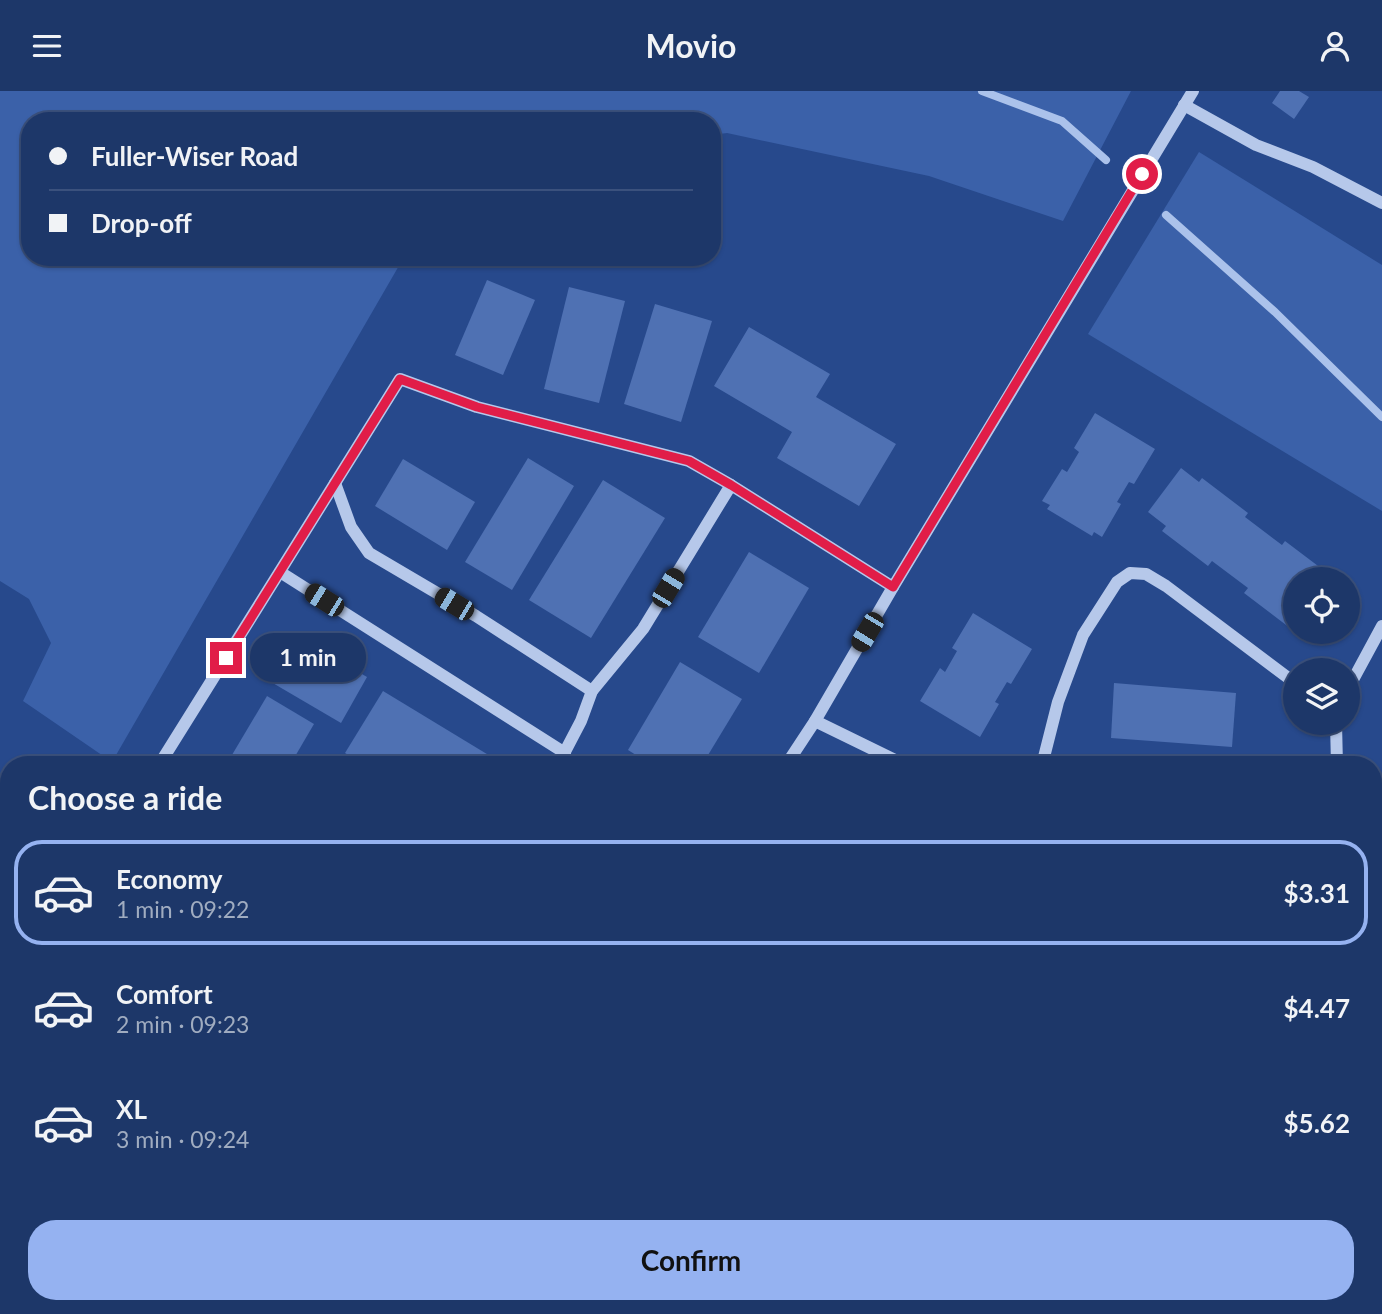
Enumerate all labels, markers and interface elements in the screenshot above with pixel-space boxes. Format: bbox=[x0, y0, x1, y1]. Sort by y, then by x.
text: Movio bbox=[645, 26, 737, 65]
icon: menu bbox=[28, 27, 66, 65]
icon: person bbox=[1316, 27, 1354, 65]
text: Fuller-Wiser Road bbox=[91, 140, 298, 172]
route start bbox=[1126, 158, 1158, 190]
text: Drop-off bbox=[91, 207, 192, 239]
car bbox=[649, 565, 688, 611]
map controls bbox=[1283, 567, 1360, 735]
button: locate bbox=[1283, 567, 1360, 644]
car bbox=[301, 580, 348, 620]
car bbox=[431, 584, 478, 624]
car bbox=[848, 609, 887, 655]
callout: 1 min bbox=[250, 633, 366, 683]
route end bbox=[210, 642, 242, 674]
text: 1 min bbox=[279, 643, 337, 671]
button: layers bbox=[1283, 658, 1360, 735]
text: Choose a ride bbox=[28, 778, 222, 817]
icon: car bbox=[32, 861, 95, 924]
text: Economy bbox=[116, 863, 222, 895]
text: $3.31 bbox=[1284, 877, 1350, 909]
text: 1 min · 09:22 bbox=[116, 895, 249, 923]
icon: car bbox=[32, 976, 95, 1039]
text: Comfort bbox=[116, 978, 213, 1010]
text: $4.47 bbox=[1284, 992, 1350, 1024]
text: 2 min · 09:23 bbox=[116, 1010, 249, 1038]
icon: car bbox=[32, 1091, 95, 1154]
text: XL bbox=[116, 1093, 147, 1125]
text: $5.62 bbox=[1284, 1107, 1350, 1139]
text: 3 min · 09:24 bbox=[116, 1125, 249, 1153]
button: Confirm bbox=[28, 1220, 1354, 1300]

